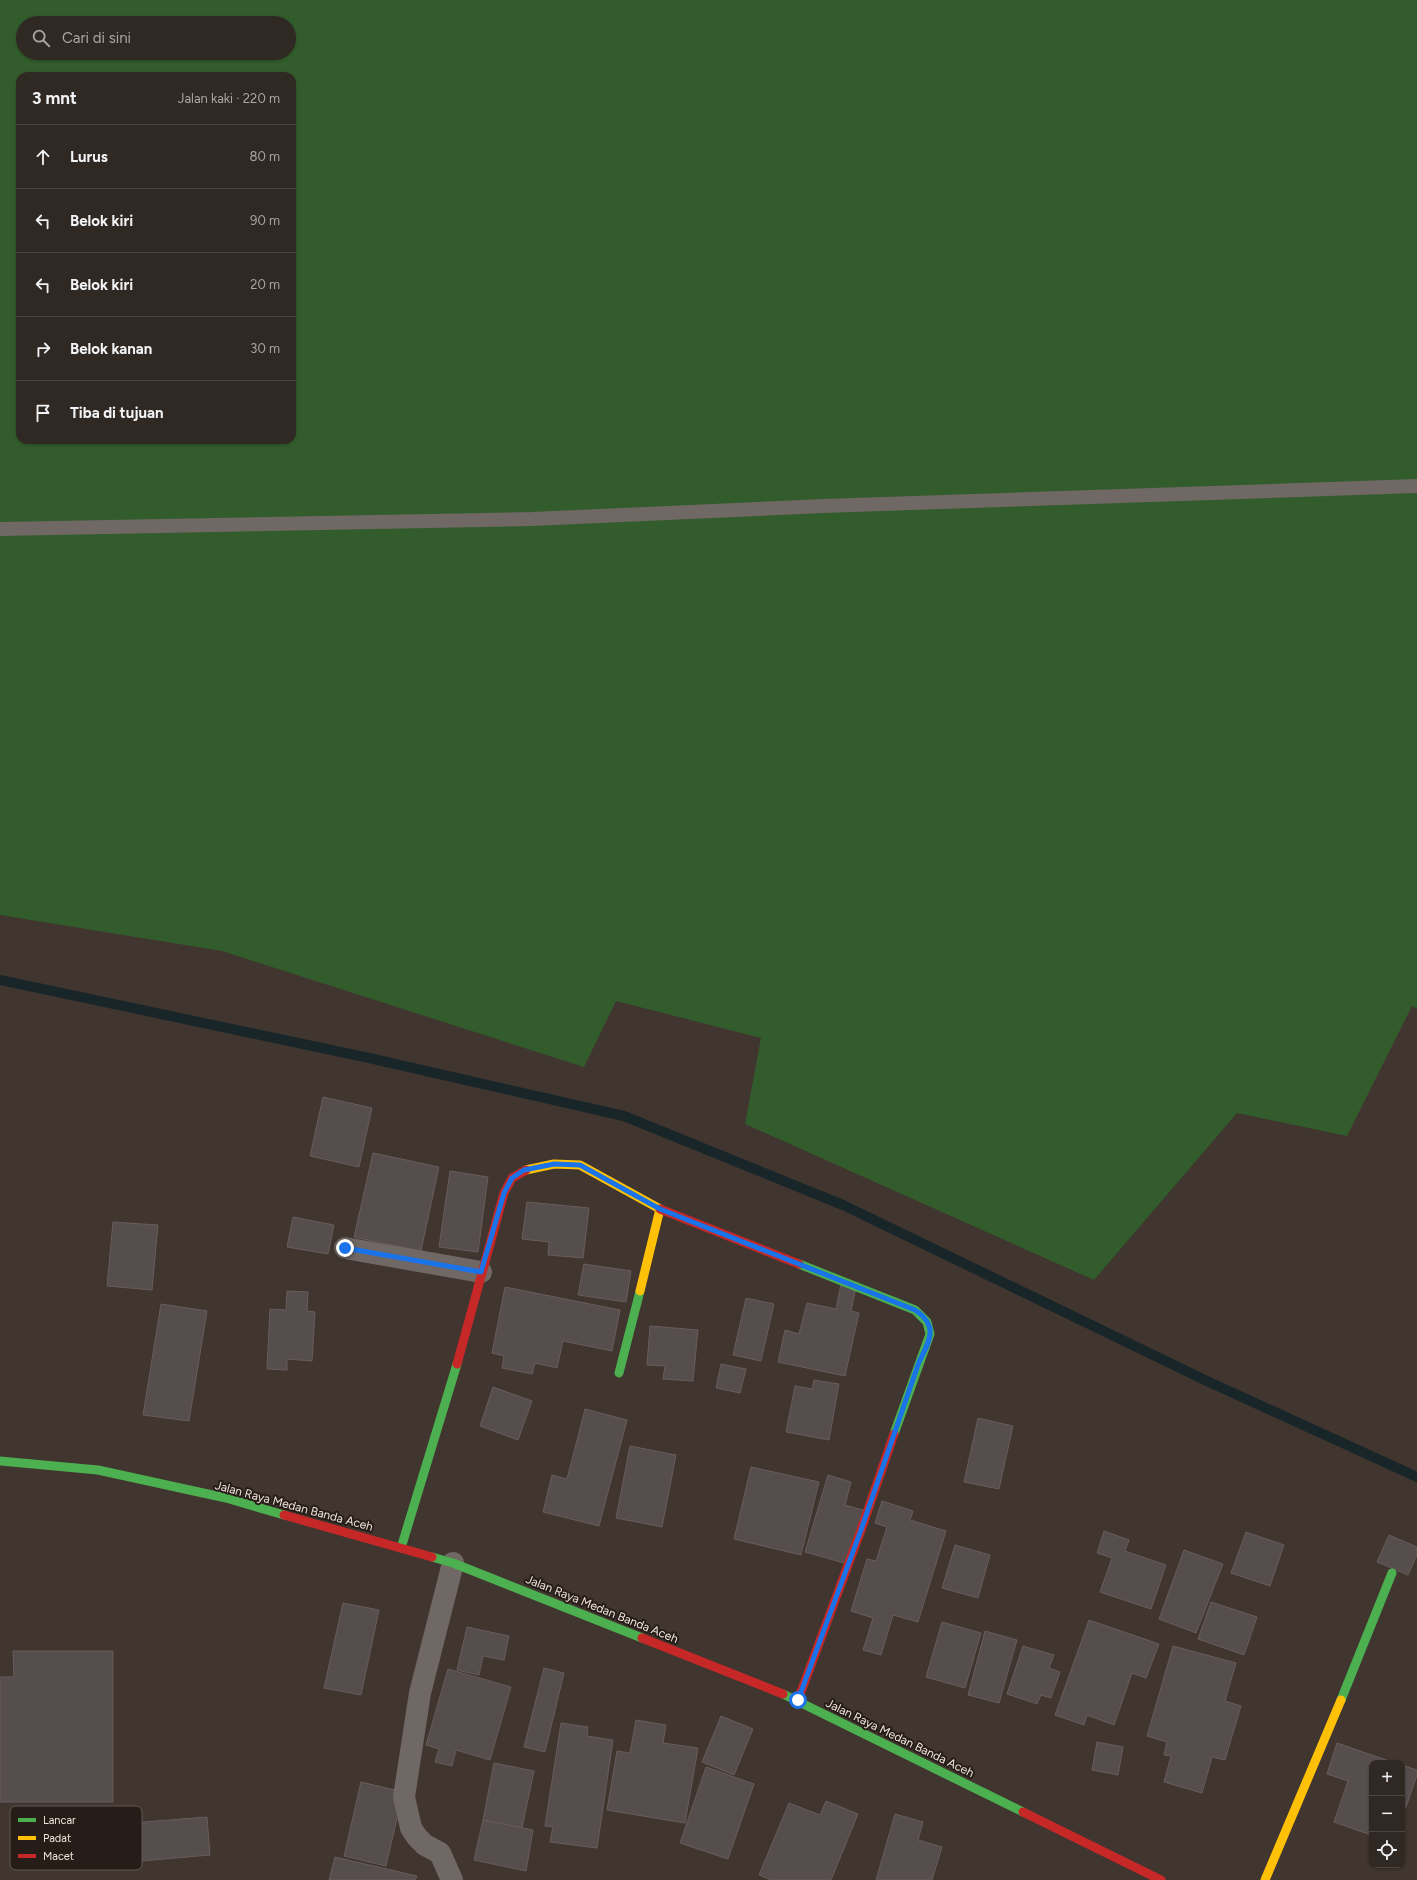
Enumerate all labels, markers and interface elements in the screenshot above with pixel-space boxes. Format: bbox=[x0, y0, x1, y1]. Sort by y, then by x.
search box bbox=[16, 16, 296, 60]
icon: search bbox=[30, 27, 52, 49]
text: Cari di sini bbox=[62, 29, 131, 47]
text: 3 mnt bbox=[32, 88, 77, 108]
text: Jalan kaki · 220 m bbox=[178, 91, 280, 106]
icon: ahead bbox=[32, 146, 54, 168]
text: Lurus bbox=[70, 148, 108, 166]
text: 80 m bbox=[249, 149, 280, 164]
icon: left bbox=[32, 210, 54, 232]
text: Belok kiri bbox=[70, 212, 133, 230]
text: 90 m bbox=[250, 213, 280, 228]
icon: left bbox=[32, 274, 54, 296]
text: Belok kiri bbox=[70, 276, 133, 294]
text: 20 m bbox=[250, 277, 280, 292]
icon: right bbox=[32, 338, 54, 360]
text: Belok kanan bbox=[70, 340, 152, 358]
text: 30 m bbox=[250, 341, 280, 356]
icon: arrive bbox=[32, 402, 54, 424]
text: Tiba di tujuan bbox=[70, 404, 164, 422]
route end bbox=[336, 1239, 354, 1257]
street label: Jalan Raya Medan Banda Aceh bbox=[213, 1478, 375, 1534]
street label: Jalan Raya Medan Banda Aceh bbox=[524, 1572, 681, 1646]
route start bbox=[789, 1691, 807, 1709]
street label: Jalan Raya Medan Banda Aceh bbox=[824, 1696, 977, 1780]
map controls bbox=[1369, 1760, 1405, 1868]
button: + bbox=[1369, 1760, 1405, 1796]
button: − bbox=[1369, 1796, 1405, 1832]
legend bbox=[10, 1806, 142, 1870]
text: Lancar bbox=[43, 1814, 76, 1827]
text: Padat bbox=[43, 1832, 71, 1845]
button: locate bbox=[1369, 1832, 1405, 1868]
text: Macet bbox=[43, 1850, 74, 1863]

